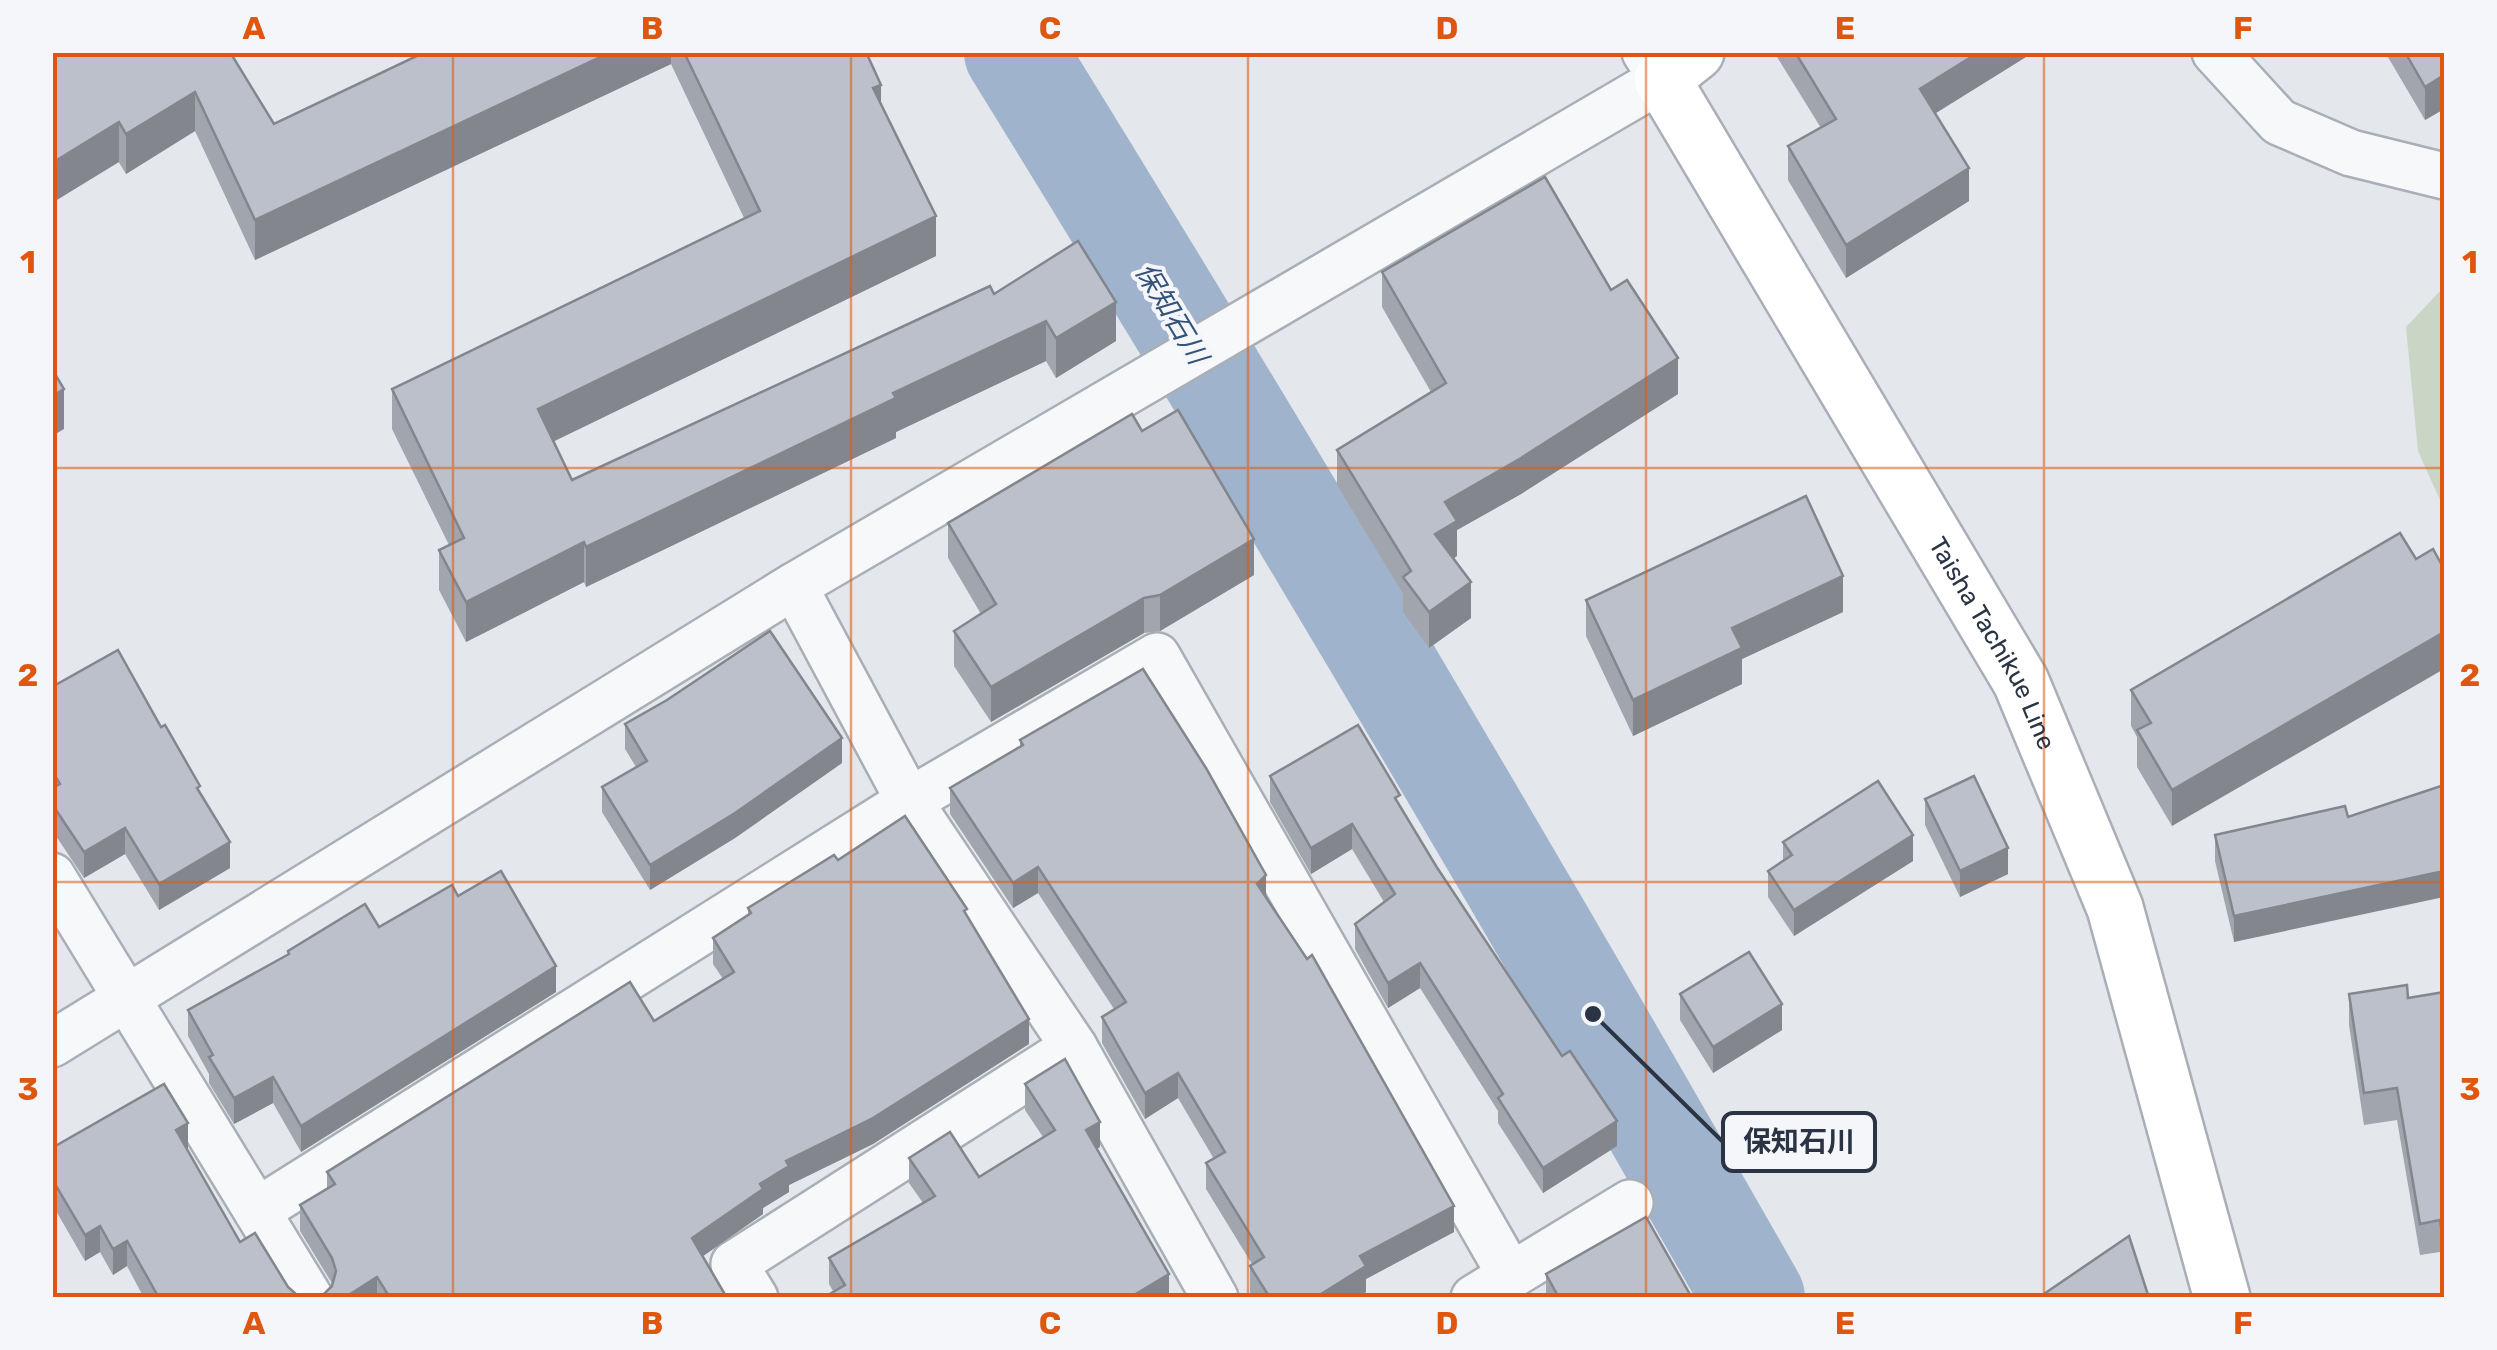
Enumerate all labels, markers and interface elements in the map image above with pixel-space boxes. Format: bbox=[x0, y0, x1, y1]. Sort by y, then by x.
text: A bbox=[243, 9, 266, 47]
text: B bbox=[641, 9, 663, 47]
text: C bbox=[1039, 9, 1061, 47]
text: D bbox=[1436, 9, 1458, 47]
text: E bbox=[1835, 9, 1855, 47]
text: F bbox=[2233, 9, 2253, 47]
text: 1 bbox=[20, 243, 36, 281]
text: 1 bbox=[2462, 243, 2478, 281]
water label: 保知石川 bbox=[1129, 257, 1216, 372]
street label: Taisha Tachikue Line bbox=[1923, 532, 2061, 754]
text: 2 bbox=[18, 656, 38, 694]
text: 2 bbox=[2460, 656, 2480, 694]
text: 3 bbox=[17, 1070, 39, 1108]
text: 3 bbox=[2459, 1070, 2481, 1108]
callout: 保知石川 bbox=[1723, 1113, 1875, 1171]
text: 保知石川 bbox=[1743, 1125, 1855, 1158]
text: A bbox=[243, 1304, 266, 1342]
text: B bbox=[641, 1304, 663, 1342]
text: C bbox=[1039, 1304, 1061, 1342]
text: D bbox=[1436, 1304, 1458, 1342]
text: E bbox=[1835, 1304, 1855, 1342]
text: F bbox=[2233, 1304, 2253, 1342]

